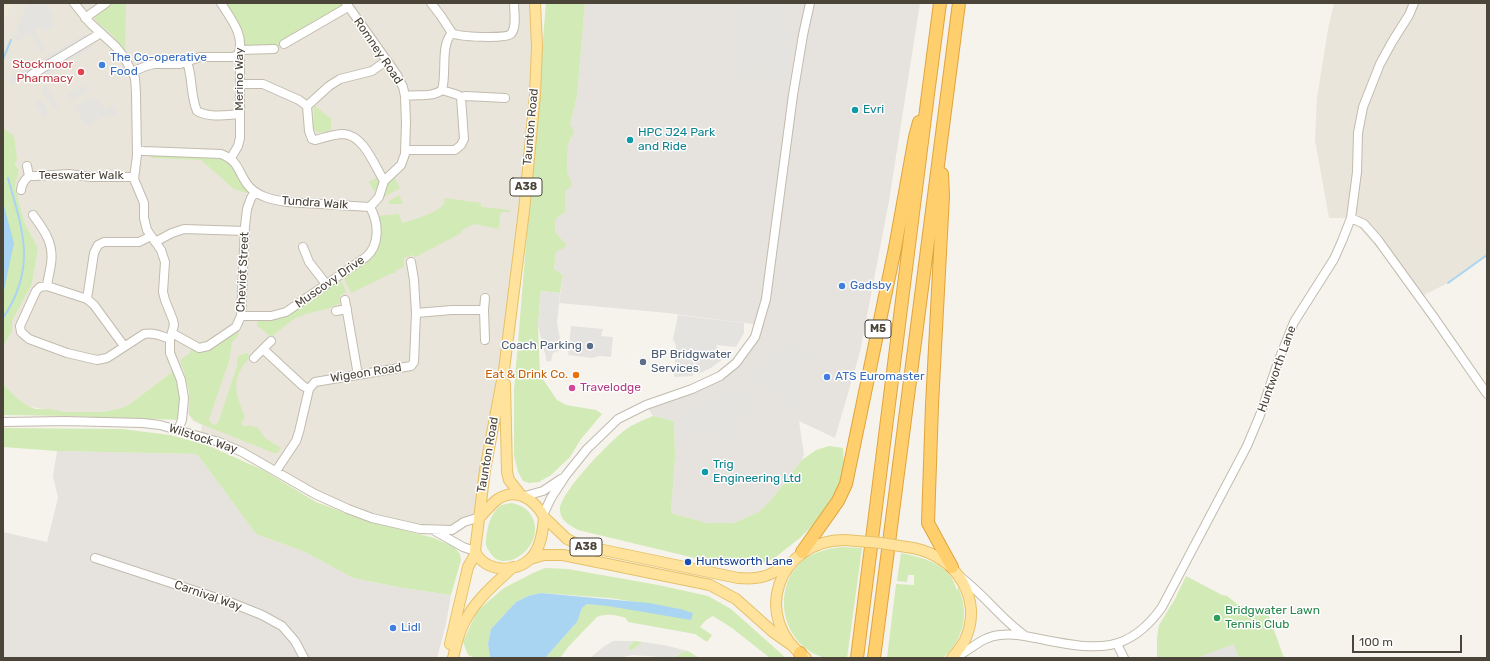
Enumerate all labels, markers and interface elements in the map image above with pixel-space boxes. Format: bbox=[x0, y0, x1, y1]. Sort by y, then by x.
street label: Romney Road bbox=[350, 15, 406, 87]
street label: Merino Way bbox=[233, 47, 247, 111]
place label: The Co-operative Food bbox=[110, 51, 207, 79]
place label: Stockmoor Pharmacy bbox=[12, 58, 73, 86]
marker: The Co-operative Food bbox=[97, 60, 107, 70]
marker: Stockmoor Pharmacy bbox=[76, 67, 86, 77]
street label: Taunton Road bbox=[520, 88, 542, 166]
place label: Evri bbox=[863, 103, 884, 117]
marker: Evri bbox=[850, 105, 860, 115]
place label: HPC J24 Park and Ride bbox=[638, 126, 715, 154]
marker: HPC J24 Park and Ride bbox=[625, 135, 635, 145]
street label: Teeswater Walk bbox=[38, 169, 124, 183]
road number: A38 bbox=[510, 178, 542, 196]
street label: Tundra Walk bbox=[281, 193, 349, 213]
street label: Cheviot Street bbox=[234, 231, 252, 313]
street label: Muscovy Drive bbox=[293, 253, 367, 311]
place label: Gadsby bbox=[850, 279, 892, 293]
marker: Gadsby bbox=[837, 281, 847, 291]
road number: M5 bbox=[865, 320, 891, 338]
street label: Huntworth Lane bbox=[1255, 324, 1299, 414]
place label: Coach Parking bbox=[501, 339, 582, 353]
marker: Coach Parking bbox=[585, 341, 595, 351]
place label: BP Bridgwater Services bbox=[651, 348, 731, 376]
marker: BP Bridgwater Services bbox=[638, 357, 648, 367]
street label: Wigeon Road bbox=[329, 360, 403, 386]
place label: Eat & Drink Co. bbox=[485, 368, 568, 382]
marker: Eat & Drink Co. bbox=[571, 370, 581, 380]
place label: ATS Euromaster bbox=[835, 370, 925, 384]
marker: ATS Euromaster bbox=[822, 372, 832, 382]
place label: Travelodge bbox=[580, 381, 641, 395]
marker: Travelodge bbox=[567, 383, 577, 393]
street label: Taunton Road bbox=[474, 416, 502, 494]
street label: Wilstock Way bbox=[167, 421, 239, 457]
place label: Trig Engineering Ltd bbox=[713, 458, 801, 486]
marker: Trig Engineering Ltd bbox=[700, 467, 710, 477]
road number: A38 bbox=[570, 538, 602, 556]
place label: Huntsworth Lane bbox=[696, 555, 793, 569]
marker: Huntsworth Lane bbox=[683, 557, 693, 567]
street label: Carnival Way bbox=[172, 578, 244, 614]
place label: Bridgwater Lawn Tennis Club bbox=[1225, 604, 1320, 632]
marker: Bridgwater Lawn Tennis Club bbox=[1212, 613, 1222, 623]
place label: Lidl bbox=[401, 621, 421, 635]
marker: Lidl bbox=[388, 623, 398, 633]
scale bar bbox=[1354, 627, 1464, 653]
text: 100 m bbox=[1359, 635, 1393, 649]

